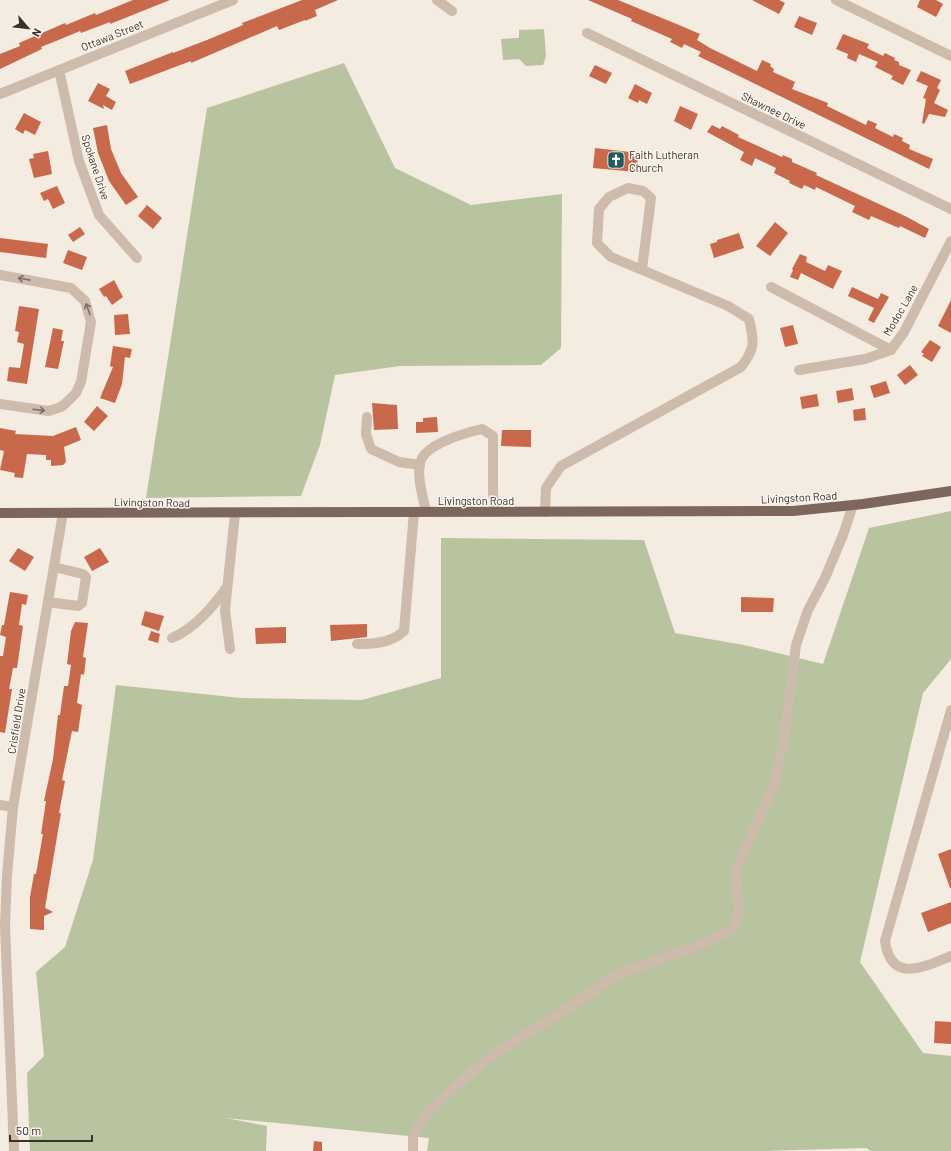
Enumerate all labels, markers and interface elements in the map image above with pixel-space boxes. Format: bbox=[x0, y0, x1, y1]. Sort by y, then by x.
north arrow bbox=[8, 8, 48, 48]
street label: Ottawa Street bbox=[79, 17, 145, 53]
text: N bbox=[30, 27, 45, 39]
street label: Shawnee Drive bbox=[740, 89, 808, 131]
street label: Spokane Drive bbox=[79, 133, 113, 201]
place label: Faith Lutheran Church bbox=[629, 148, 699, 174]
church icon: Faith Lutheran Church bbox=[606, 150, 626, 170]
one-way arrow bbox=[18, 275, 31, 283]
street label: Modoc Lane bbox=[880, 282, 920, 338]
one-way arrow bbox=[84, 303, 91, 316]
one-way arrow bbox=[32, 406, 45, 413]
street label: Livingston Road bbox=[761, 489, 837, 505]
street label: Livingston Road bbox=[438, 494, 514, 507]
street label: Livingston Road bbox=[114, 495, 190, 509]
street label: Crisfield Drive bbox=[4, 687, 28, 755]
scale bar bbox=[10, 1117, 92, 1143]
text: 50 m bbox=[16, 1123, 41, 1137]

